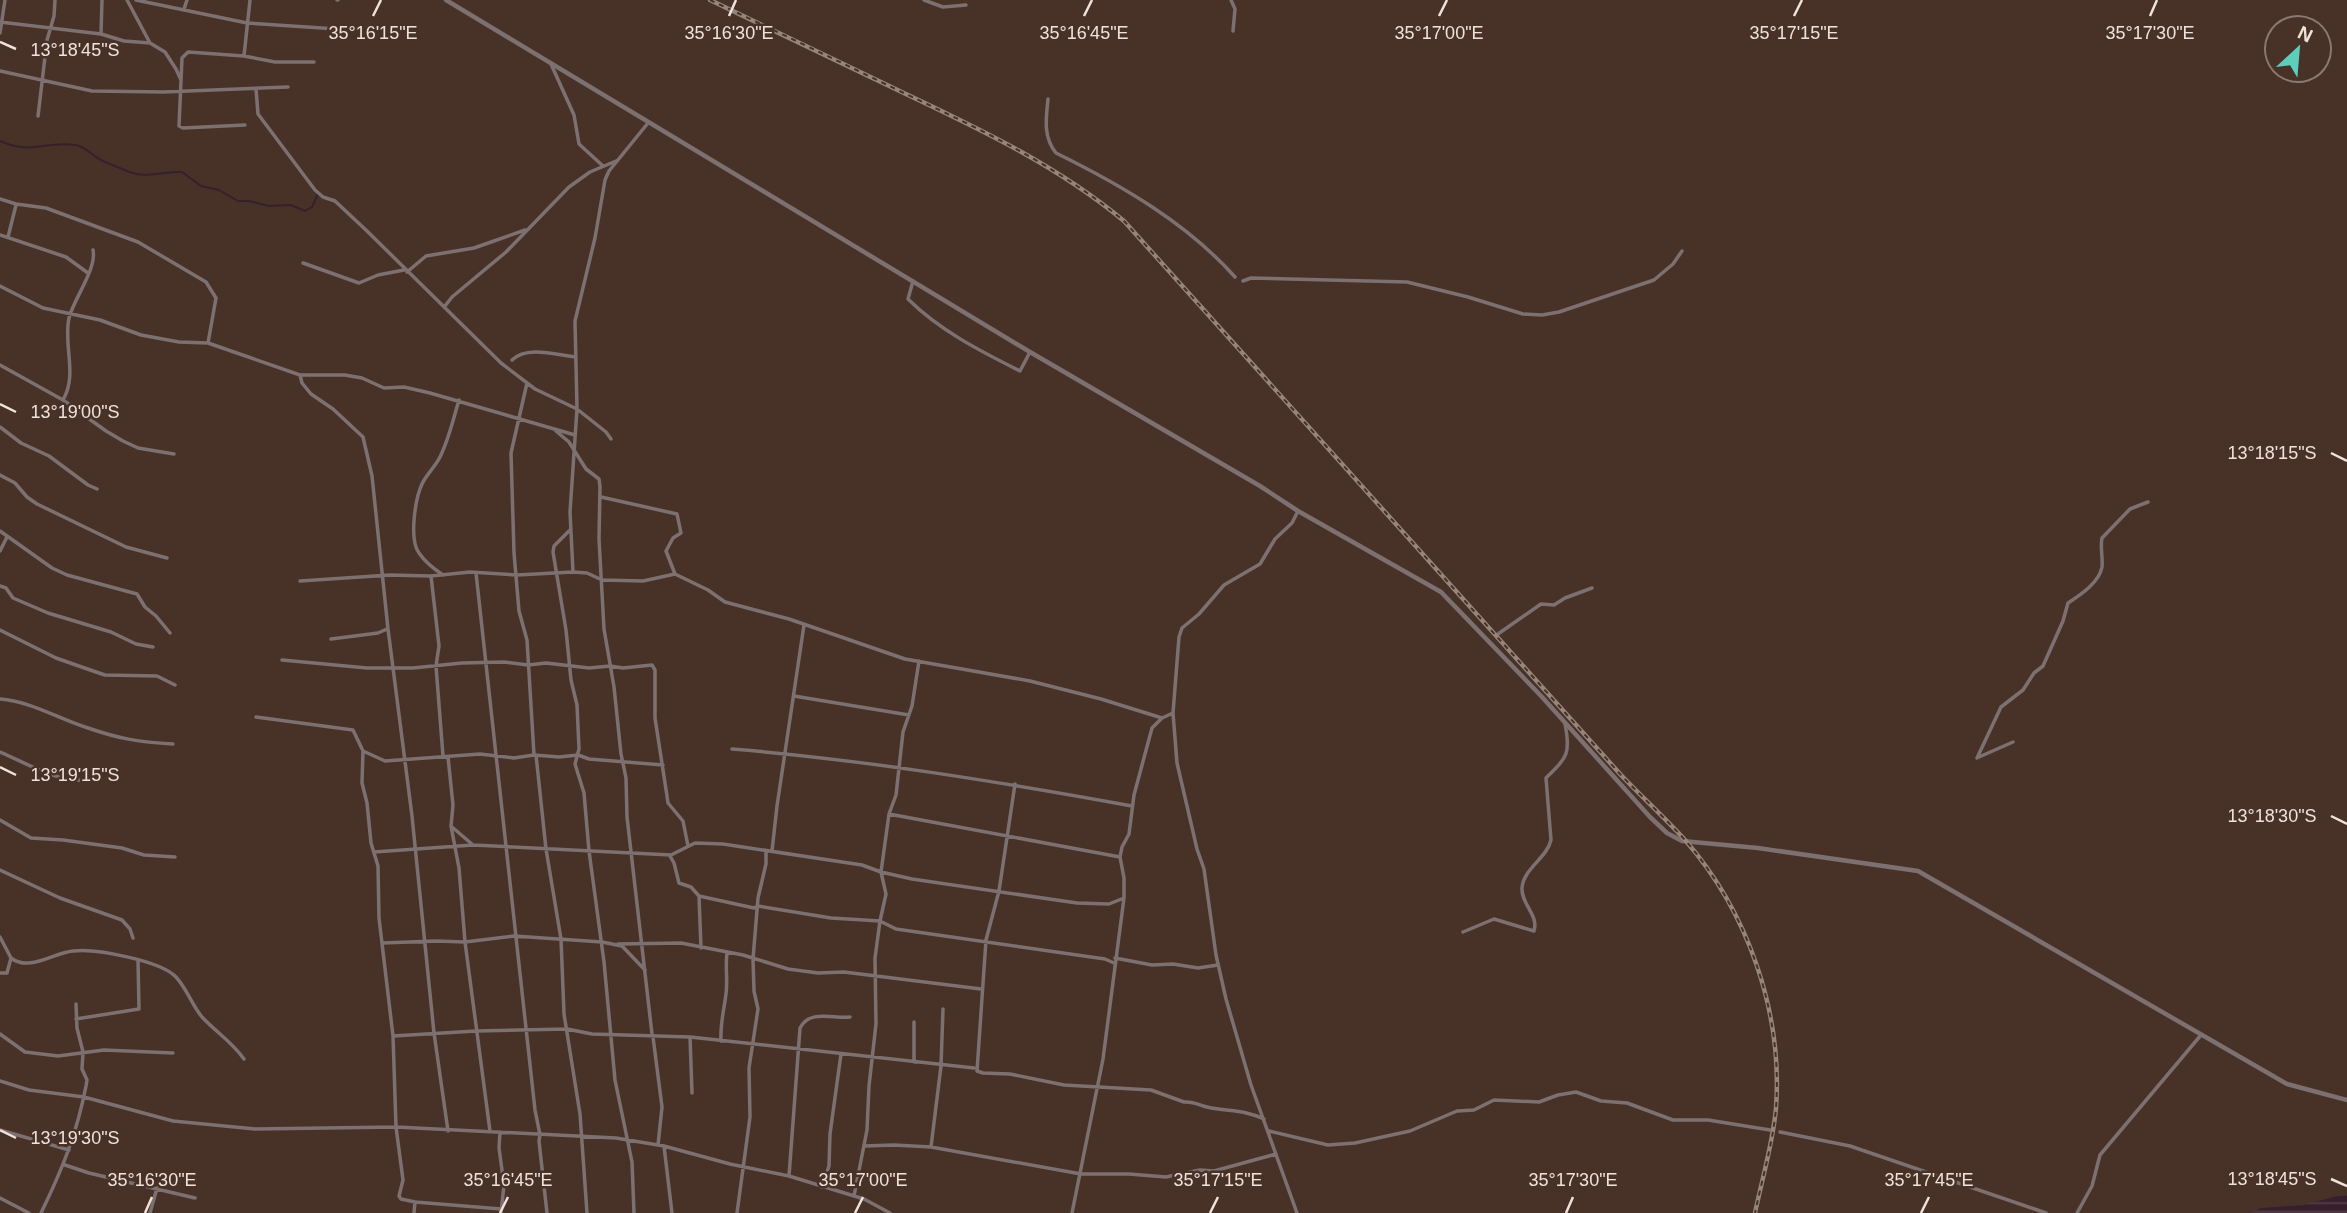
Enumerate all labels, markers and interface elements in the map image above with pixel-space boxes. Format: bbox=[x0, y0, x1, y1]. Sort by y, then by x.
north arrow bbox=[2263, 14, 2333, 84]
text: N bbox=[2294, 22, 2316, 47]
text: 35°16'15"E bbox=[328, 23, 418, 43]
text: 35°16'30"E bbox=[684, 23, 774, 43]
text: 35°16'45"E bbox=[1039, 23, 1129, 43]
text: 35°17'00"E bbox=[1394, 23, 1484, 43]
text: 35°17'15"E bbox=[1749, 23, 1839, 43]
text: 35°17'30"E bbox=[2105, 23, 2195, 43]
text: 13°18'45"S bbox=[30, 40, 120, 60]
text: 13°19'00"S bbox=[30, 402, 120, 422]
text: 13°18'15"S bbox=[2227, 443, 2317, 463]
text: 13°19'15"S bbox=[30, 765, 120, 785]
text: 13°18'30"S bbox=[2227, 806, 2317, 826]
text: 13°19'30"S bbox=[30, 1128, 120, 1148]
text: 13°18'45"S bbox=[2227, 1169, 2317, 1189]
text: 35°16'30"E bbox=[107, 1170, 197, 1190]
text: 35°16'45"E bbox=[463, 1170, 553, 1190]
text: 35°17'00"E bbox=[818, 1170, 908, 1190]
text: 35°17'15"E bbox=[1173, 1170, 1263, 1190]
text: 35°17'30"E bbox=[1528, 1170, 1618, 1190]
text: 35°17'45"E bbox=[1884, 1170, 1974, 1190]

